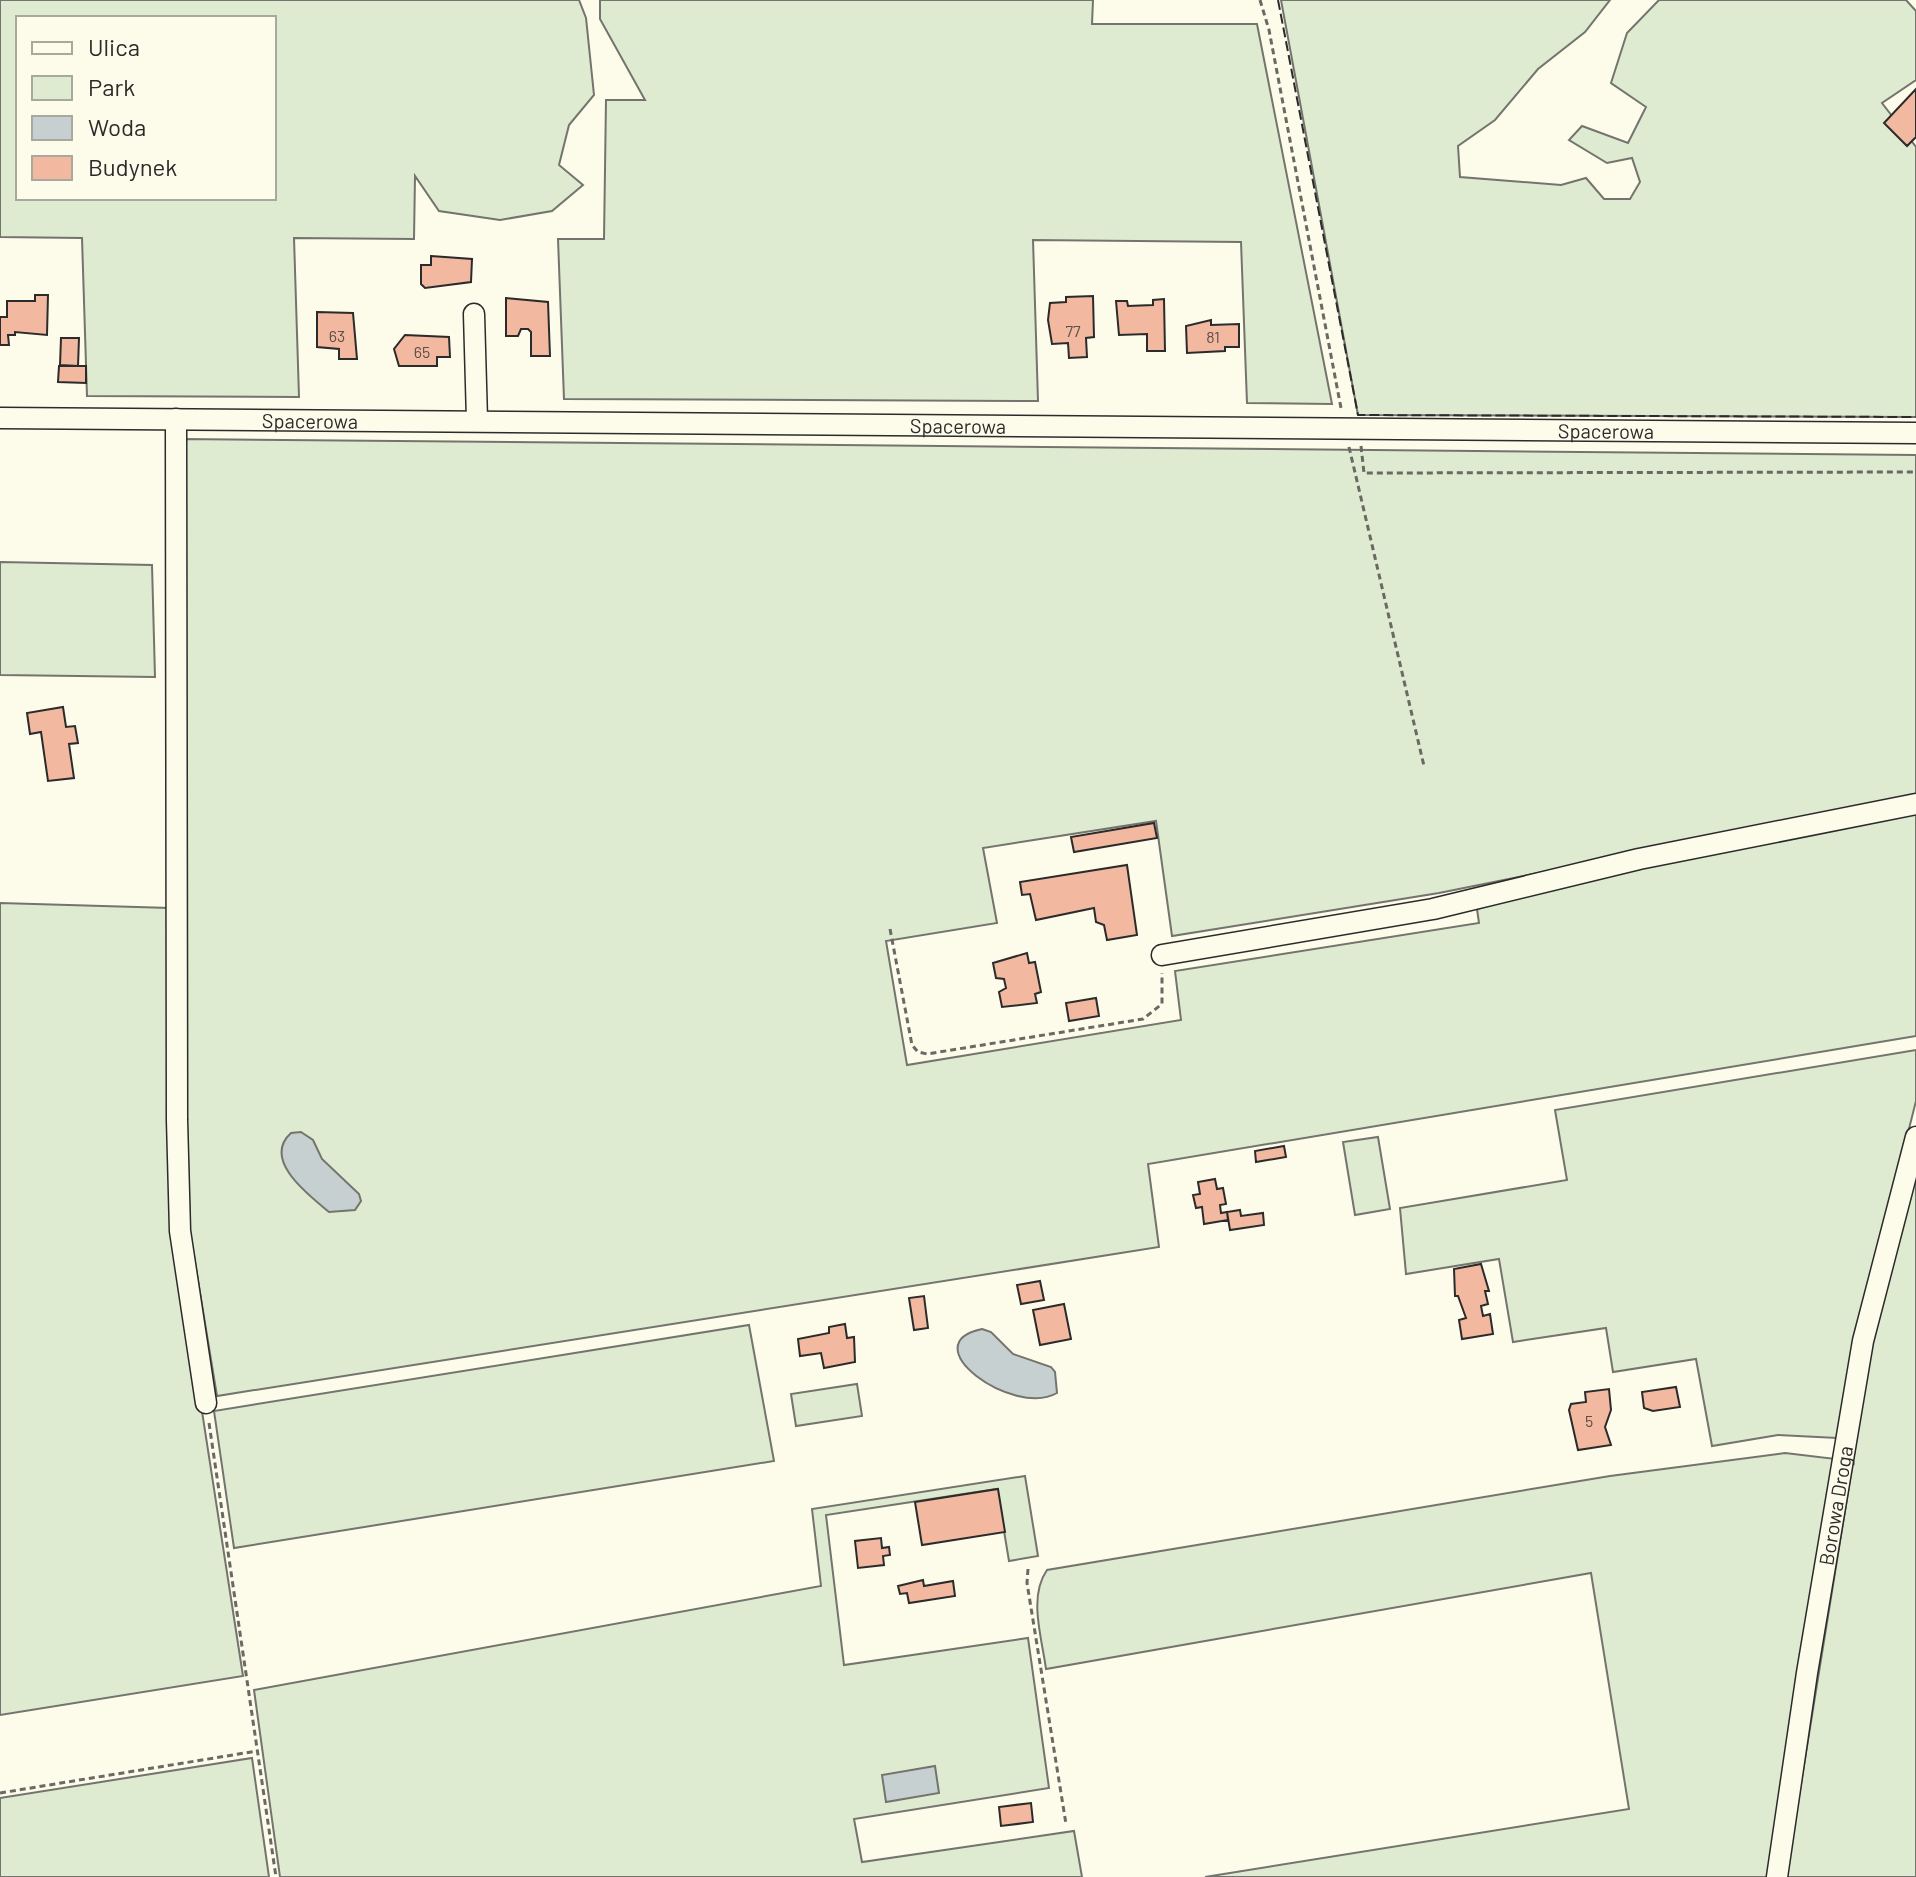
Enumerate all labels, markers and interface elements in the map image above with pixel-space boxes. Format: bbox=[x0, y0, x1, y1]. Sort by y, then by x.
legend bbox=[16, 16, 276, 200]
text: Ulica bbox=[88, 32, 140, 61]
text: Park bbox=[88, 72, 135, 101]
text: Woda bbox=[88, 112, 146, 141]
text: Budynek bbox=[88, 152, 177, 181]
house number: 77 bbox=[1065, 321, 1081, 340]
house number: 63 bbox=[329, 326, 345, 345]
house number: 81 bbox=[1206, 327, 1220, 346]
house number: 65 bbox=[414, 342, 430, 361]
street label: Spacerowa bbox=[262, 408, 358, 433]
street label: Spacerowa bbox=[910, 413, 1006, 438]
street label: Spacerowa bbox=[1558, 418, 1654, 443]
house number: 5 bbox=[1585, 1411, 1593, 1430]
street label: Borowa Droga bbox=[1813, 1444, 1857, 1567]

